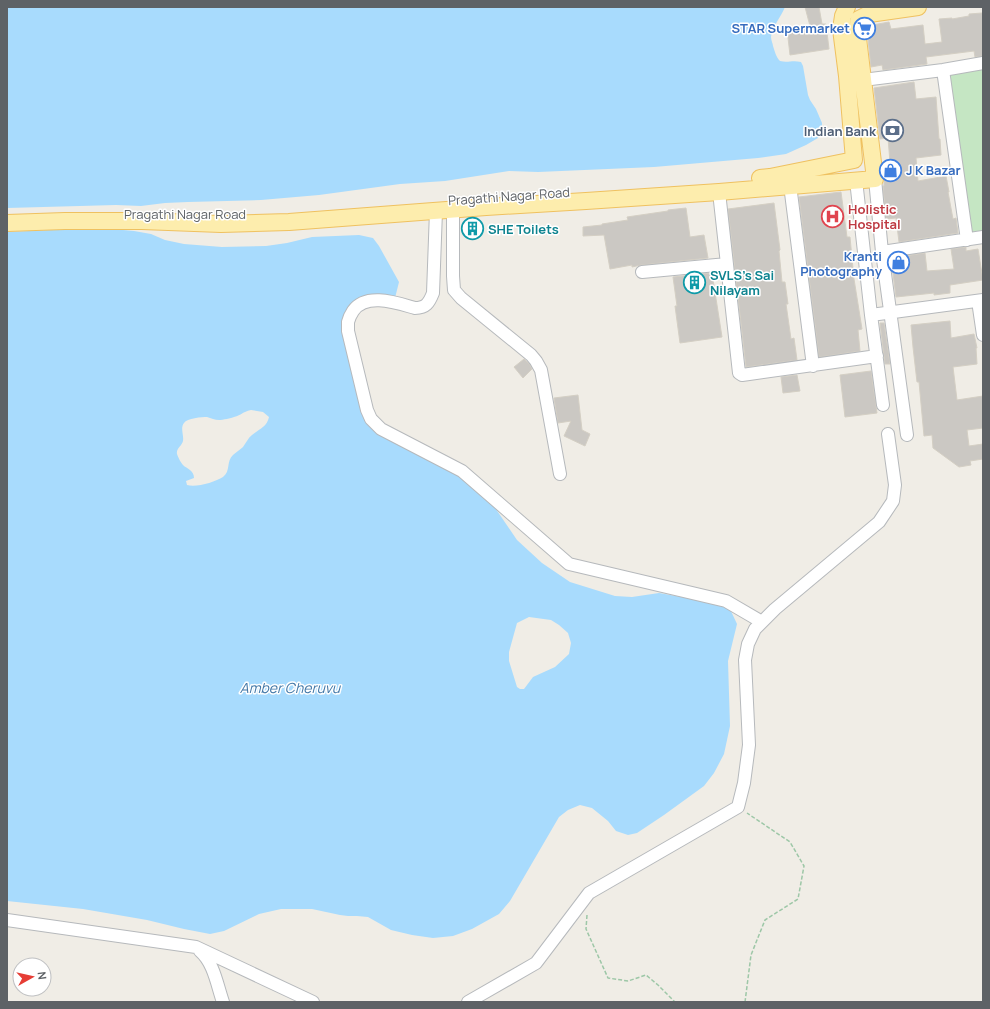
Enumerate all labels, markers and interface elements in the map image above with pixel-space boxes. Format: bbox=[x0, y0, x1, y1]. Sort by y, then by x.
supermarket icon: STAR Supermarket bbox=[852, 15, 878, 41]
place label: STAR Supermarket bbox=[732, 19, 850, 37]
bank icon: Indian Bank bbox=[879, 118, 905, 144]
place label: Indian Bank bbox=[804, 122, 877, 140]
shop icon: J K Bazar bbox=[877, 157, 903, 183]
place label: J K Bazar bbox=[906, 161, 961, 179]
street label: Pragathi Nagar Road bbox=[447, 183, 571, 209]
place label: Holistic Hospital bbox=[848, 200, 901, 233]
hospital icon: Holistic Hospital bbox=[820, 203, 846, 229]
street label: Pragathi Nagar Road bbox=[124, 205, 246, 223]
building icon: SHE Toilets bbox=[459, 216, 485, 242]
place label: SHE Toilets bbox=[488, 220, 559, 238]
place label: Kranti Photography bbox=[800, 247, 883, 280]
shop icon: Kranti Photography bbox=[885, 250, 911, 276]
place label: SVLS's Sai Nilayam bbox=[710, 266, 774, 299]
building icon: SVLS's Sai Nilayam bbox=[681, 269, 707, 295]
water label: Amber Cheruvu bbox=[240, 678, 342, 697]
north arrow bbox=[12, 957, 52, 997]
text: N bbox=[34, 971, 50, 981]

